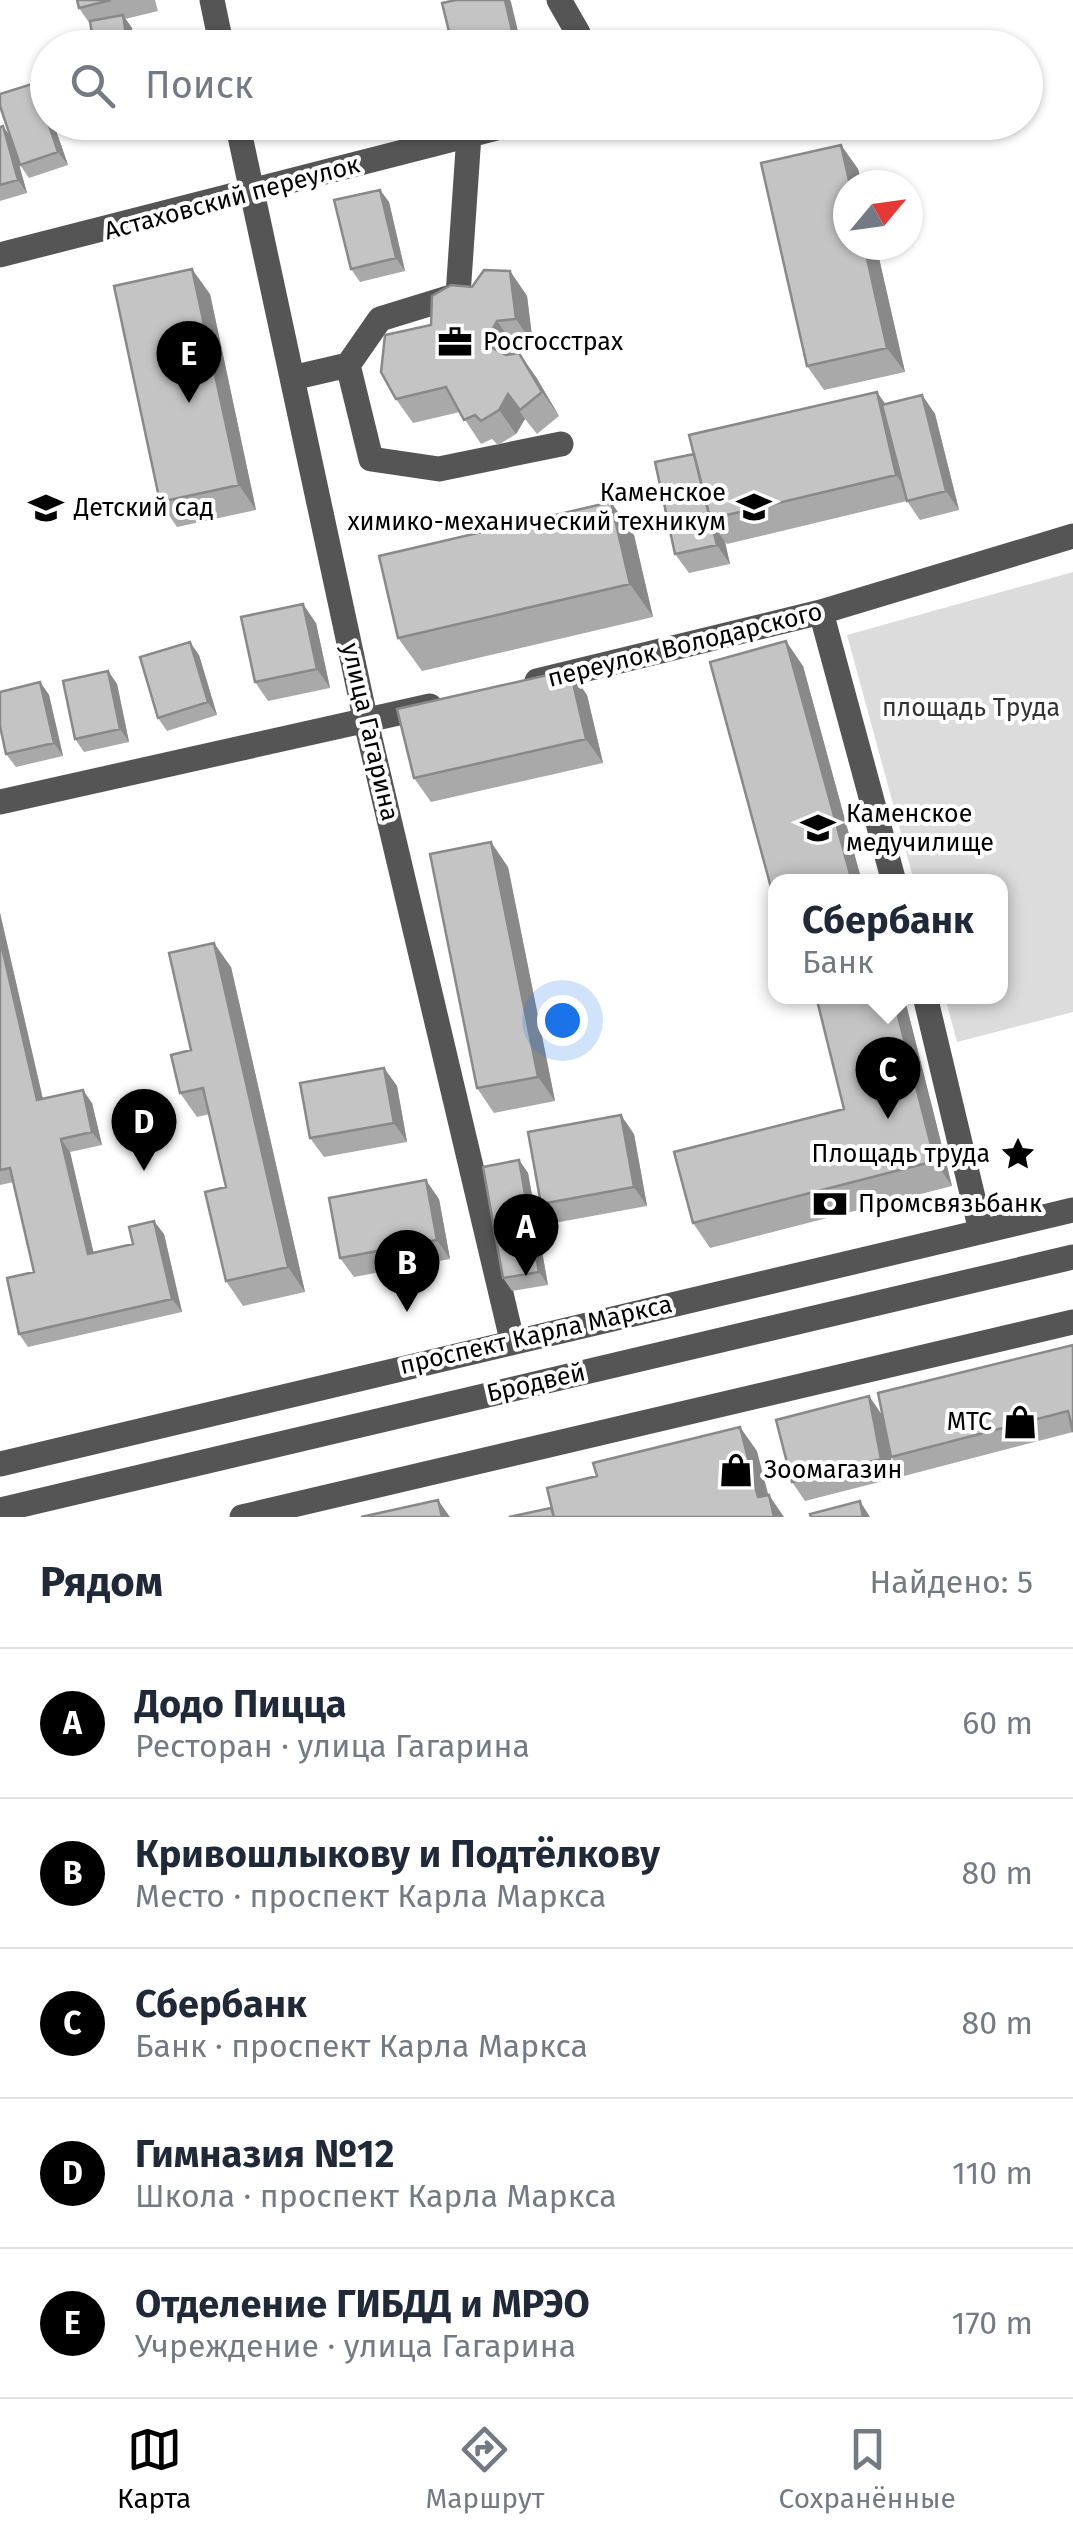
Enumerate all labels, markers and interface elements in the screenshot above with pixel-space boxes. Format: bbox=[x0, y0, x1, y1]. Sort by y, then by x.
search box bbox=[30, 30, 1043, 140]
icon: search bbox=[65, 58, 120, 113]
text: Поиск bbox=[145, 62, 254, 108]
street label: Астаховский переулок bbox=[101, 149, 363, 247]
north arrow bbox=[833, 170, 923, 260]
pin: E bbox=[156, 320, 222, 403]
office icon: Росгосстрах bbox=[436, 323, 474, 361]
place label: Росгосстрах bbox=[483, 327, 623, 357]
place label: Каменское химико-механический техникум bbox=[347, 478, 726, 537]
school or university icon: Каменское химико-механический техникум bbox=[735, 488, 773, 526]
school or university icon: Детский сад bbox=[27, 489, 65, 527]
place label: Детский сад bbox=[73, 493, 214, 523]
street label: переулок Володарского bbox=[545, 596, 825, 694]
street label: улица Гагарина bbox=[335, 640, 405, 824]
park label: площадь Труда bbox=[882, 693, 1060, 723]
place label: Каменское медучилище bbox=[846, 799, 994, 858]
school or university icon: Каменское медучилище bbox=[799, 809, 837, 847]
popup bbox=[768, 874, 1008, 1004]
text: Сбербанк bbox=[802, 897, 974, 943]
text: Банк bbox=[802, 943, 874, 981]
your location bbox=[537, 995, 588, 1046]
pin: C bbox=[856, 1036, 920, 1119]
pin: D bbox=[112, 1088, 176, 1171]
place icon: Площадь труда bbox=[999, 1135, 1037, 1173]
place label: Площадь труда bbox=[812, 1139, 990, 1169]
bank icon: Промсвязьбанк bbox=[811, 1185, 849, 1223]
place label: Промсвязьбанк bbox=[858, 1189, 1042, 1219]
pin: A bbox=[494, 1194, 558, 1276]
pin: B bbox=[374, 1230, 440, 1312]
street label: проспект Карла Маркса bbox=[397, 1289, 675, 1381]
street label: Бродвей bbox=[484, 1357, 588, 1409]
shop icon: МТС bbox=[1001, 1403, 1039, 1441]
place label: МТС bbox=[947, 1407, 992, 1437]
shop icon: Зоомагазин bbox=[717, 1451, 755, 1489]
place label: Зоомагазин bbox=[764, 1455, 902, 1485]
text: Рядом bbox=[40, 1557, 163, 1607]
text: Найдено: 5 bbox=[870, 1563, 1033, 1601]
text: Додо Пицца bbox=[135, 1681, 347, 1727]
text: A bbox=[63, 1704, 82, 1742]
text: 60 m bbox=[962, 1704, 1033, 1742]
text: Ресторан · улица Гагарина bbox=[135, 1727, 530, 1765]
text: Кривошлыкову и Подтёлкову bbox=[135, 1831, 660, 1877]
text: B bbox=[63, 1854, 82, 1892]
text: 80 m bbox=[962, 1854, 1033, 1892]
text: Место · проспект Карла Маркса bbox=[135, 1877, 606, 1915]
text: Сбербанк bbox=[135, 1981, 307, 2027]
text: C bbox=[63, 2004, 82, 2042]
text: 80 m bbox=[962, 2004, 1033, 2042]
text: Банк · проспект Карла Маркса bbox=[135, 2027, 588, 2065]
text: Гимназия №12 bbox=[135, 2131, 394, 2177]
text: D bbox=[62, 2154, 83, 2192]
text: 110 m bbox=[952, 2154, 1033, 2192]
text: Школа · проспект Карла Маркса bbox=[135, 2177, 617, 2215]
text: Отделение ГИБДД и МРЭО bbox=[135, 2281, 590, 2327]
text: E bbox=[64, 2304, 81, 2342]
text: 170 m bbox=[952, 2304, 1033, 2342]
text: Учреждение · улица Гагарина bbox=[135, 2327, 576, 2365]
tab: Карта bbox=[117, 2422, 191, 2515]
tab: Маршрут bbox=[426, 2422, 544, 2515]
tab: Сохранённые bbox=[779, 2422, 956, 2515]

